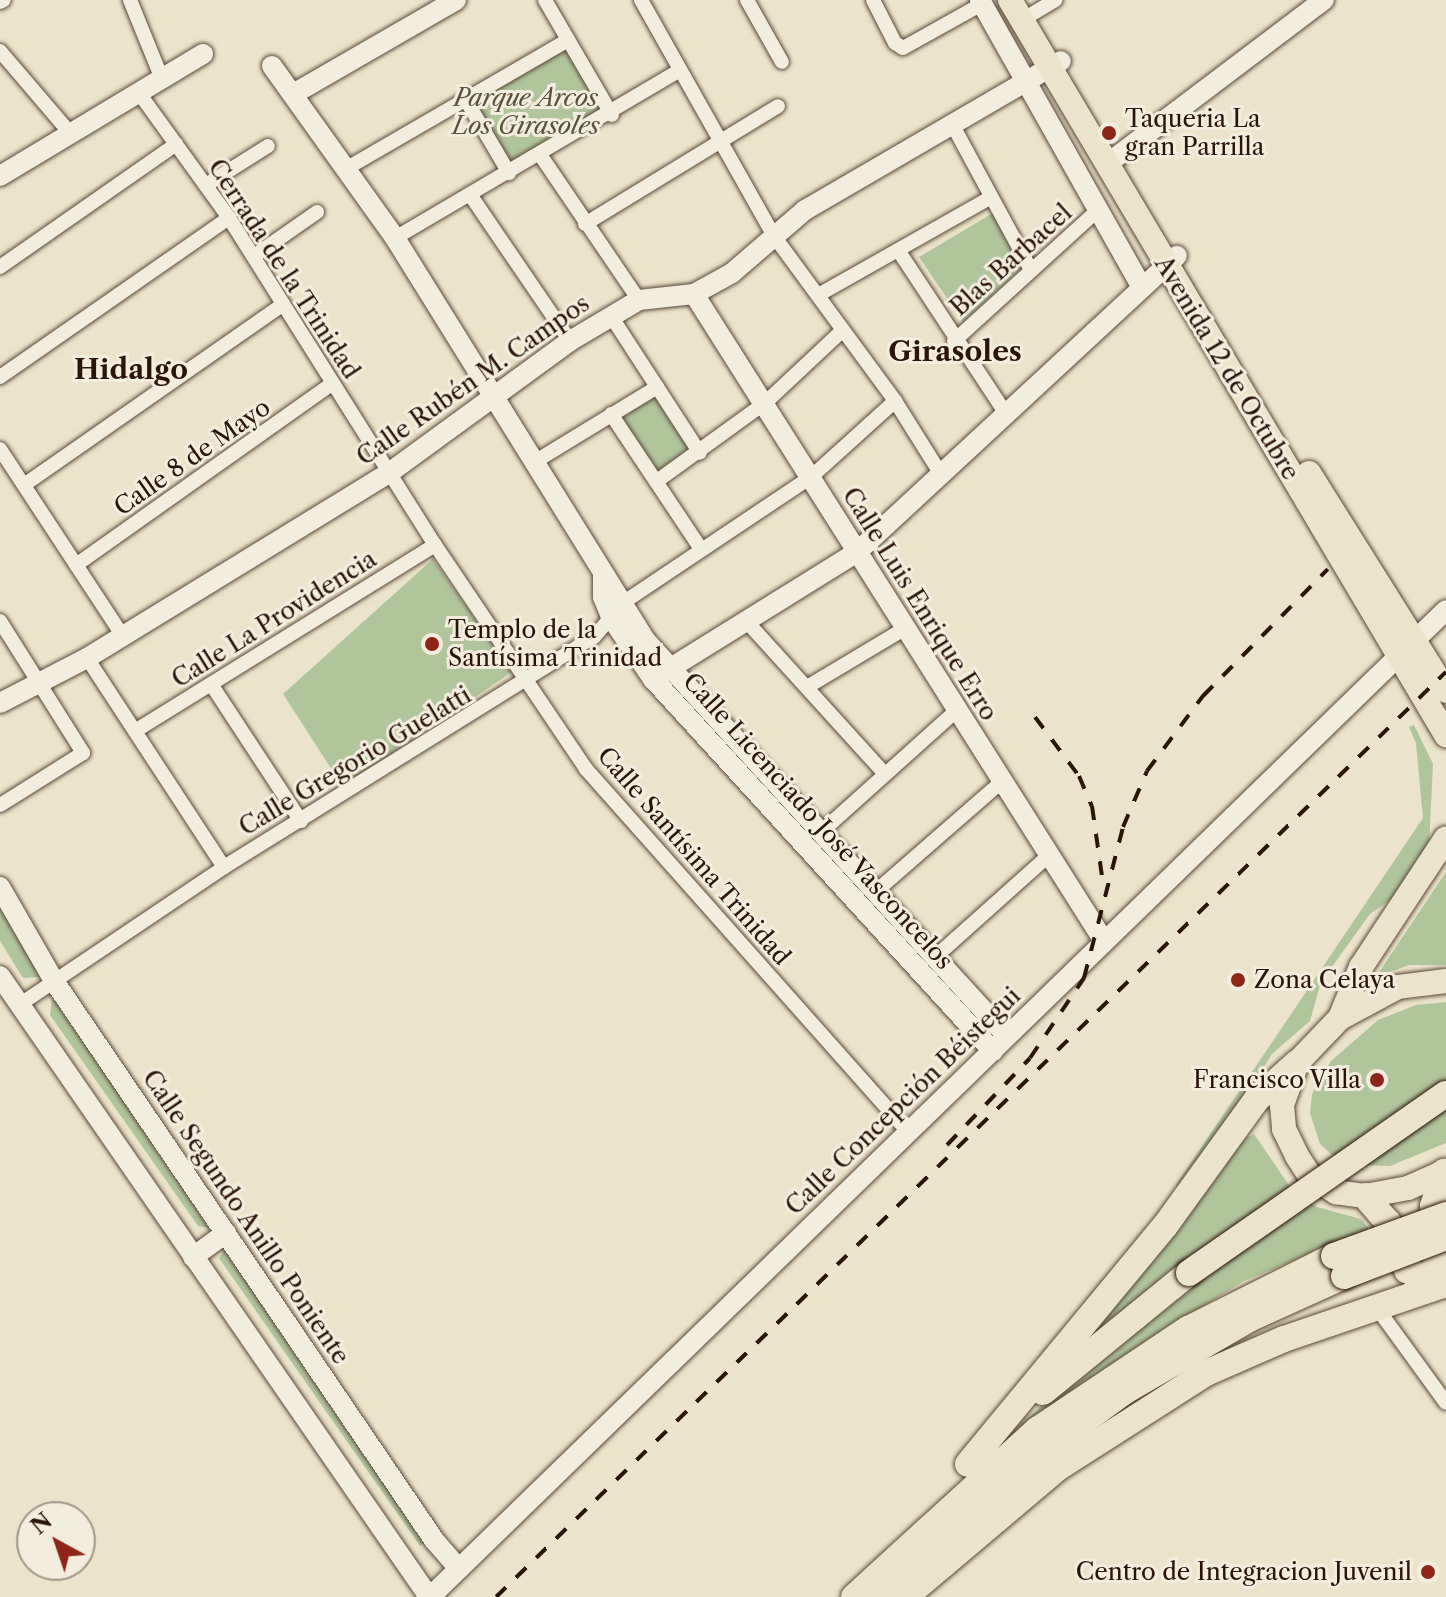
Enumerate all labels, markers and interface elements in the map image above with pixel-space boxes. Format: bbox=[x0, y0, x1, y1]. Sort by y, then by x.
park label: Parque Arcos Los Girasoles bbox=[452, 84, 600, 140]
place label: Taqueria La gran Parrilla bbox=[1125, 105, 1264, 161]
marker: Taqueria La gran Parrilla bbox=[1100, 124, 1118, 142]
street label: Cerrada de la Trinidad bbox=[202, 153, 366, 385]
street label: Blas Barbacel bbox=[944, 198, 1078, 322]
street label: Avenida 12 de Octubre bbox=[1149, 251, 1305, 485]
street label: Calle Rubén M. Campos bbox=[351, 289, 595, 471]
district label: Girasoles bbox=[888, 334, 1022, 368]
district label: Hidalgo bbox=[74, 352, 188, 386]
street label: Calle 8 de Mayo bbox=[108, 392, 276, 522]
street label: Calle Luis Enrique Erro bbox=[836, 482, 1004, 726]
street label: Calle La Providencia bbox=[166, 544, 382, 694]
place label: Templo de la Santísima Trinidad bbox=[448, 616, 663, 672]
marker: Templo de la Santísima Trinidad bbox=[423, 635, 441, 653]
street label: Calle Licenciado José Vasconcelos bbox=[677, 667, 959, 975]
street label: Calle Gregorio Guelatti bbox=[234, 680, 476, 842]
street label: Calle Santísima Trinidad bbox=[591, 741, 797, 971]
place label: Zona Celaya bbox=[1254, 966, 1396, 994]
marker: Zona Celaya bbox=[1229, 971, 1247, 989]
street label: Calle Concepción Béistegui bbox=[780, 981, 1026, 1221]
street label: Calle Segundo Anillo Poniente bbox=[136, 1064, 356, 1370]
place label: Francisco Villa bbox=[1192, 1066, 1361, 1094]
marker: Francisco Villa bbox=[1368, 1071, 1386, 1089]
north arrow bbox=[16, 1501, 96, 1581]
text: N bbox=[26, 1507, 58, 1540]
place label: Centro de Integracion Juvenil bbox=[1076, 1558, 1412, 1586]
marker: Centro de Integracion Juvenil bbox=[1419, 1563, 1437, 1581]

